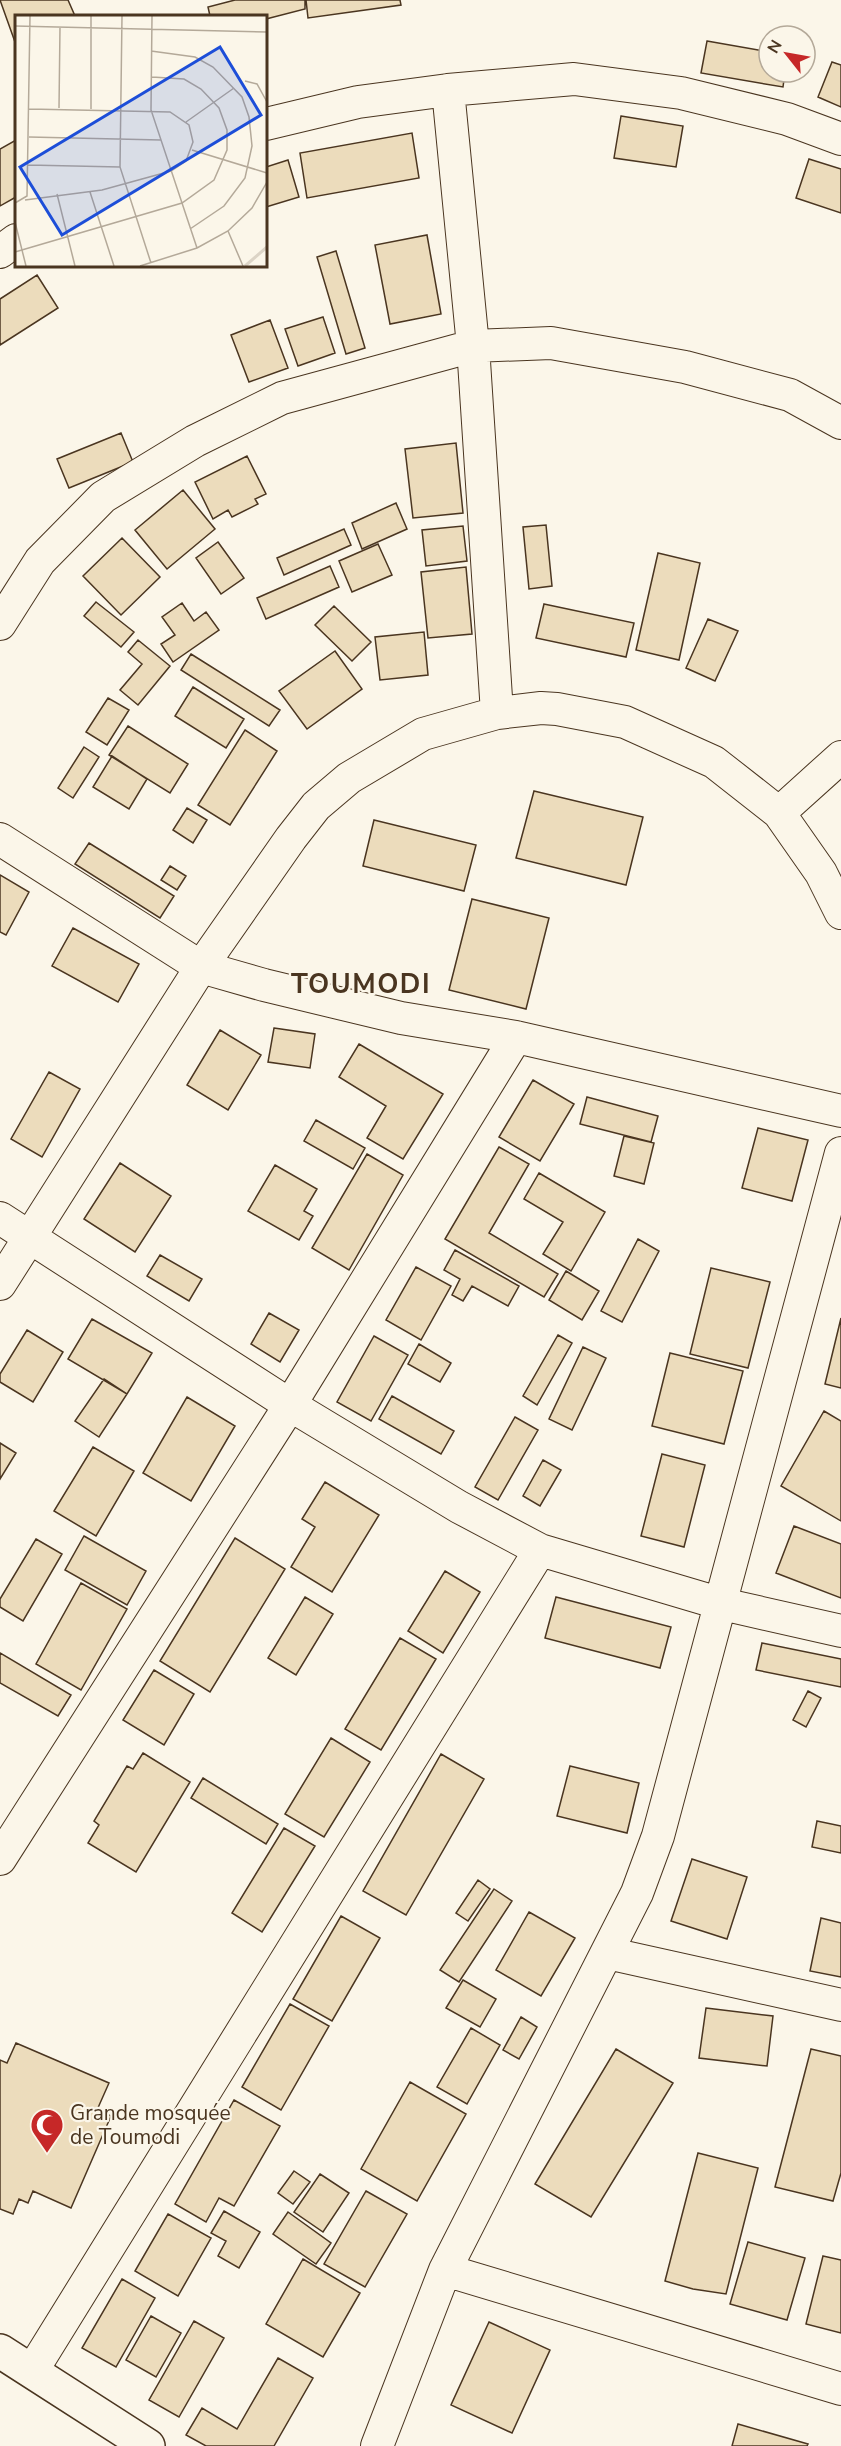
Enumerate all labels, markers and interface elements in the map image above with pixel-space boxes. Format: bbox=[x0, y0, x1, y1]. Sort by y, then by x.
inset map bbox=[15, 15, 267, 267]
north arrow bbox=[757, 24, 817, 84]
text: N bbox=[762, 36, 788, 58]
district label: TOUMODI bbox=[291, 966, 431, 1003]
place label: Grande mosquée de Toumodi bbox=[70, 2099, 231, 2151]
mosque icon: Grande mosquée de Toumodi bbox=[29, 2107, 65, 2154]

